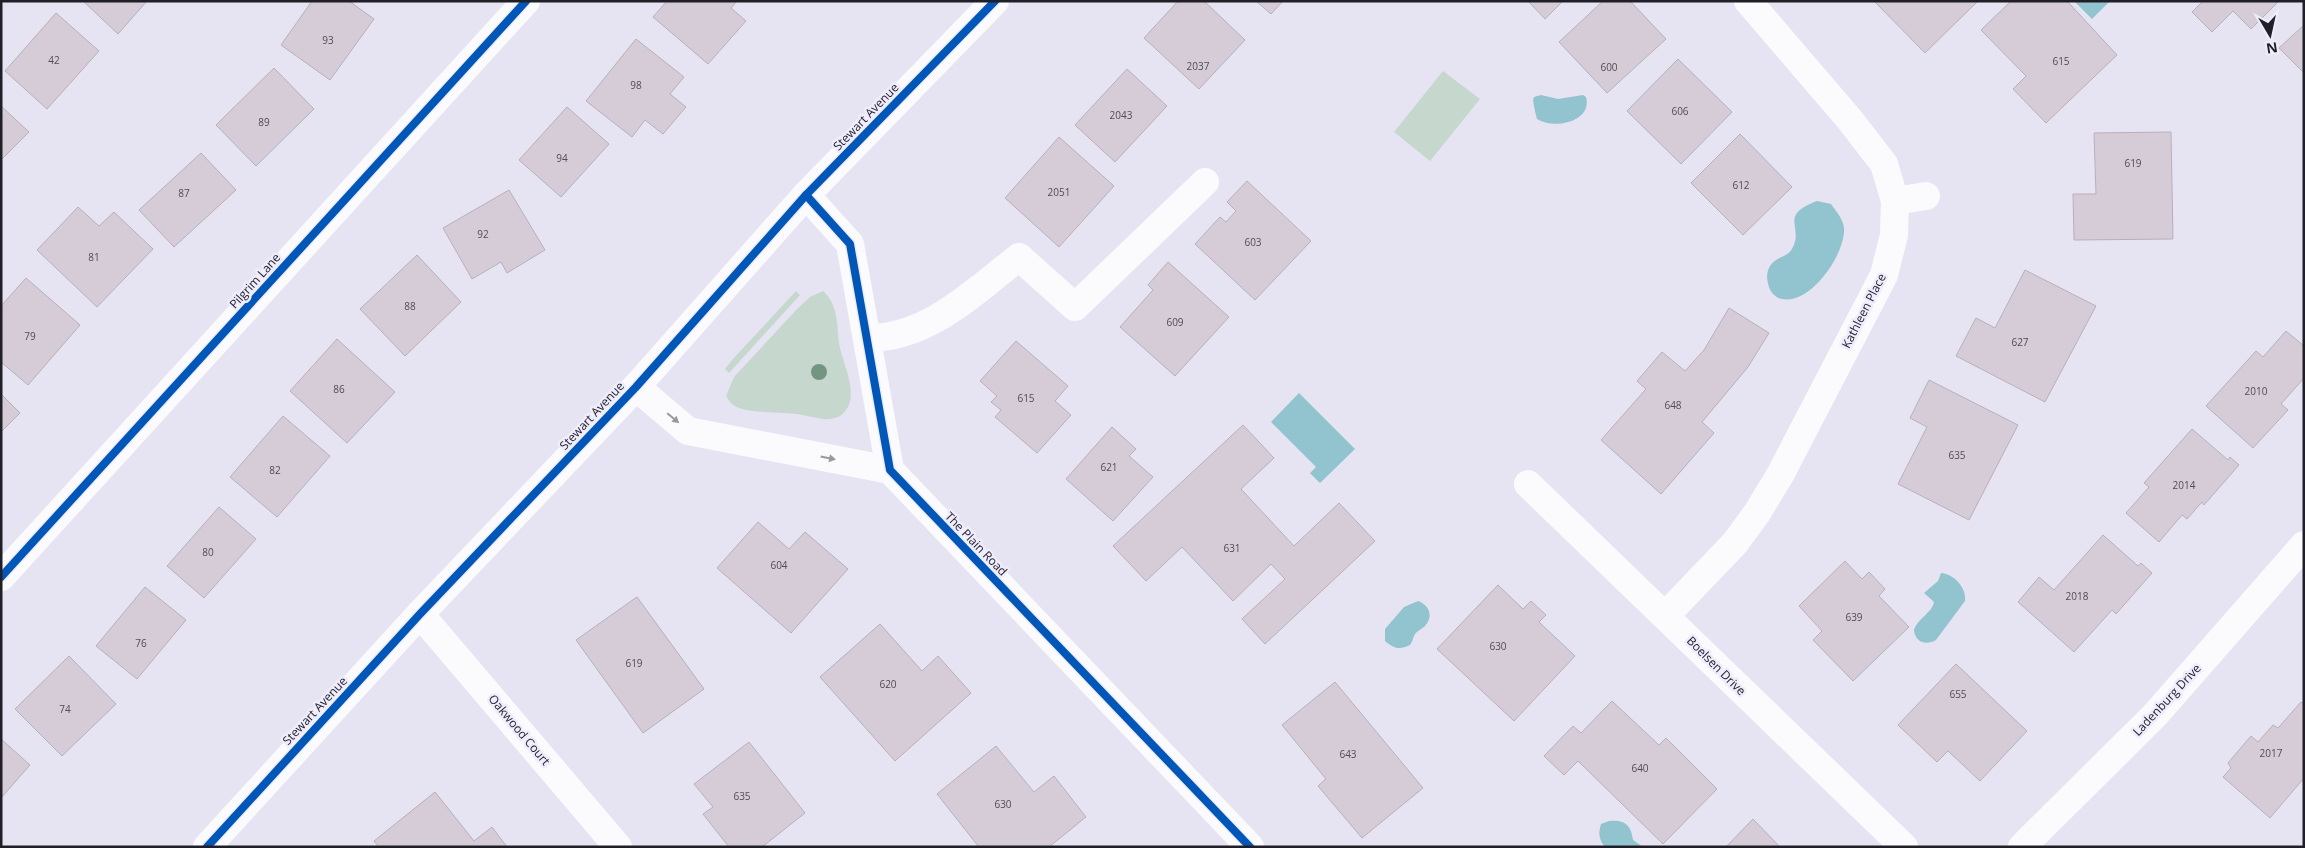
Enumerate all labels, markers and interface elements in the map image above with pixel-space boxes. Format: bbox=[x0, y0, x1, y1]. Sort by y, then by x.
north arrow bbox=[2245, 10, 2295, 60]
house number: 93 bbox=[322, 33, 334, 47]
text: N bbox=[2265, 38, 2279, 59]
house number: 42 bbox=[48, 53, 60, 67]
house number: 615 bbox=[2052, 54, 2070, 68]
house number: 2037 bbox=[1187, 59, 1210, 73]
house number: 600 bbox=[1600, 60, 1618, 74]
house number: 98 bbox=[630, 78, 642, 92]
street label: Stewart Avenue bbox=[829, 79, 902, 154]
house number: 606 bbox=[1671, 104, 1689, 118]
house number: 2043 bbox=[1110, 108, 1133, 122]
house number: 89 bbox=[258, 115, 270, 129]
house number: 94 bbox=[556, 151, 568, 165]
house number: 619 bbox=[2124, 156, 2142, 170]
house number: 612 bbox=[1732, 178, 1750, 192]
house number: 2051 bbox=[1048, 185, 1070, 199]
house number: 87 bbox=[178, 186, 190, 200]
house number: 92 bbox=[477, 227, 489, 241]
house number: 603 bbox=[1244, 235, 1262, 249]
street label: Pilgrim Lane bbox=[225, 249, 284, 312]
house number: 81 bbox=[88, 250, 100, 264]
street label: Kathleen Place bbox=[1837, 270, 1890, 351]
house number: 88 bbox=[404, 299, 416, 313]
house number: 609 bbox=[1166, 315, 1184, 329]
house number: 79 bbox=[24, 329, 36, 343]
house number: 627 bbox=[2011, 335, 2029, 349]
street label: Stewart Avenue bbox=[556, 378, 628, 454]
house number: 86 bbox=[333, 382, 345, 396]
house number: 2010 bbox=[2245, 384, 2268, 398]
house number: 615 bbox=[1017, 391, 1035, 405]
house number: 648 bbox=[1664, 398, 1682, 412]
one-way arrow bbox=[667, 412, 679, 423]
house number: 635 bbox=[1948, 448, 1966, 462]
one-way arrow bbox=[821, 454, 836, 462]
house number: 621 bbox=[1100, 460, 1118, 474]
house number: 82 bbox=[269, 463, 281, 477]
house number: 2014 bbox=[2173, 478, 2196, 492]
street label: The Plain Road bbox=[941, 508, 1011, 579]
house number: 631 bbox=[1223, 541, 1241, 555]
house number: 80 bbox=[202, 545, 214, 559]
house number: 604 bbox=[770, 558, 788, 572]
house number: 2018 bbox=[2066, 589, 2089, 603]
house number: 639 bbox=[1845, 610, 1863, 624]
street label: Boelsen Drive bbox=[1683, 632, 1750, 699]
house number: 76 bbox=[135, 636, 147, 650]
house number: 630 bbox=[1489, 639, 1507, 653]
house number: 619 bbox=[625, 656, 643, 670]
street label: Ladenburg Drive bbox=[2129, 660, 2205, 739]
street label: Stewart Avenue bbox=[279, 673, 351, 749]
house number: 620 bbox=[879, 677, 897, 691]
house number: 655 bbox=[1949, 687, 1967, 701]
street label: Oakwood Court bbox=[485, 691, 554, 769]
house number: 74 bbox=[59, 702, 71, 716]
house number: 2017 bbox=[2260, 746, 2283, 760]
house number: 643 bbox=[1339, 747, 1357, 761]
house number: 640 bbox=[1631, 761, 1649, 775]
house number: 635 bbox=[733, 789, 751, 803]
house number: 630 bbox=[994, 797, 1012, 811]

